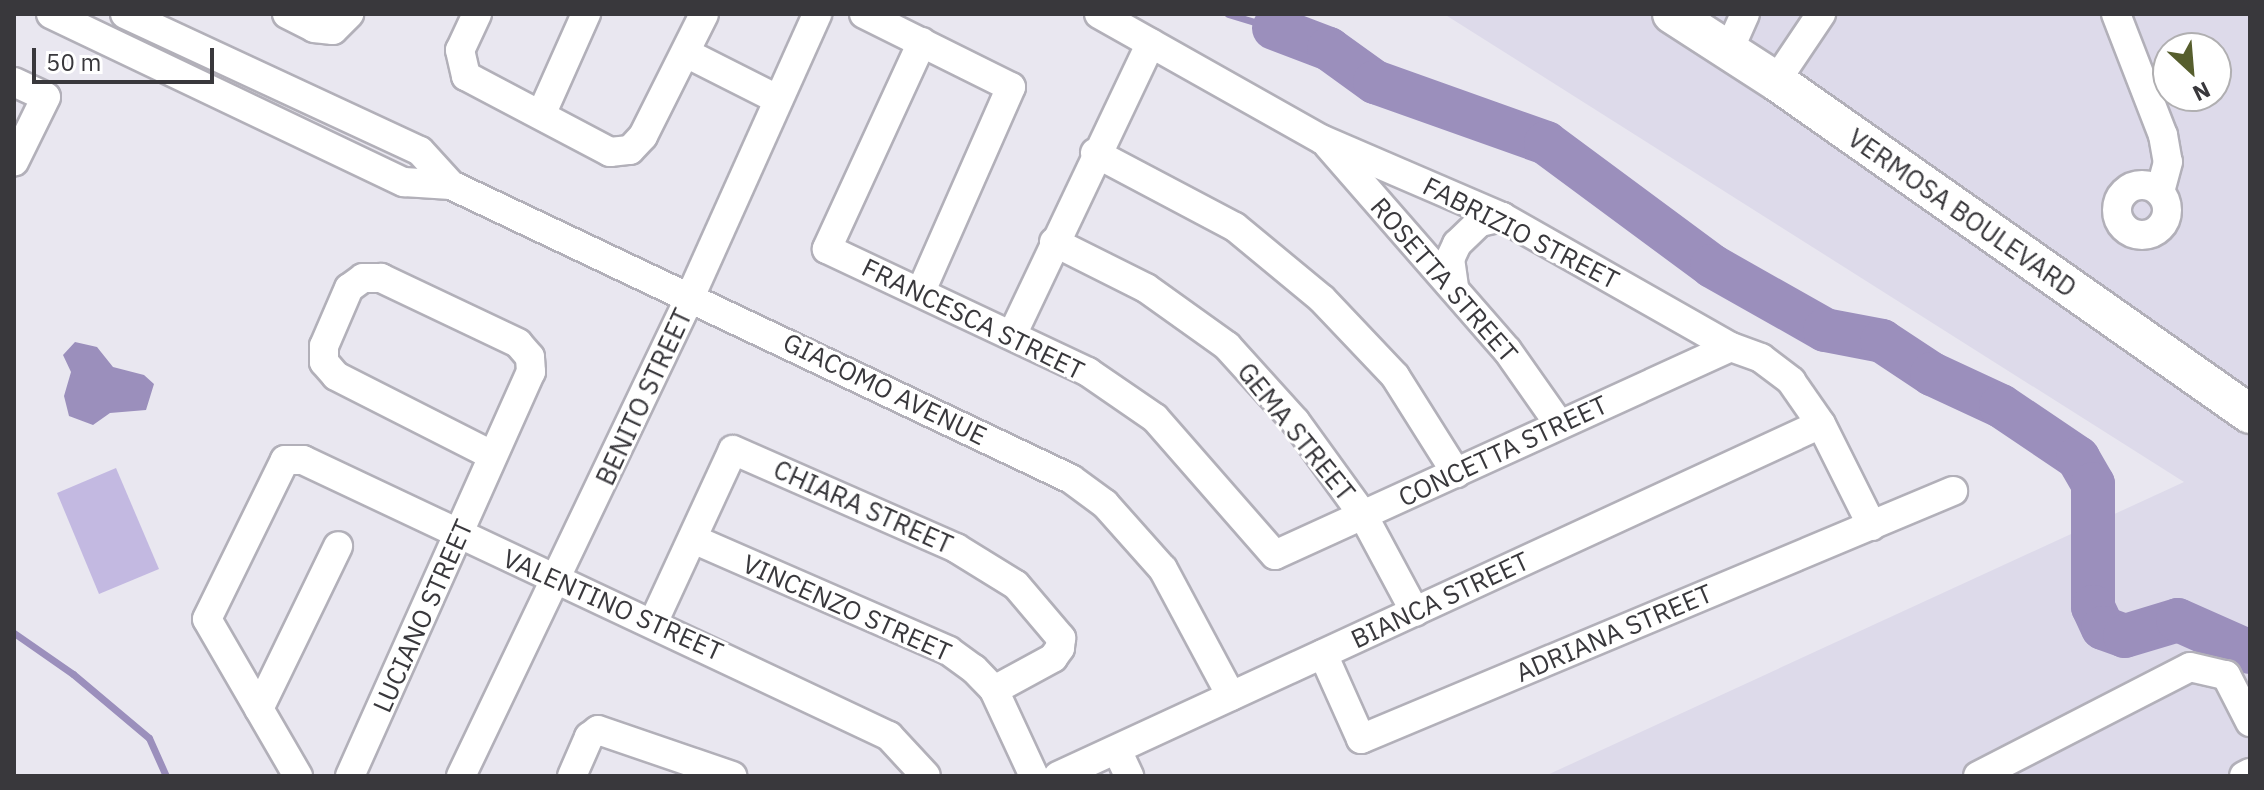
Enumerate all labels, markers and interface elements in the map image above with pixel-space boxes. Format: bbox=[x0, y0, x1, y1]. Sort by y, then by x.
scale bar bbox=[36, 32, 218, 82]
north arrow bbox=[2152, 32, 2232, 112]
text: 50 m bbox=[46, 46, 101, 78]
text: N bbox=[2188, 76, 2215, 109]
street label: VERMOSA BOULEVARD bbox=[1842, 122, 2082, 304]
street label: FABRIZIO STREET bbox=[1418, 170, 1624, 296]
street label: ROSETTA STREET bbox=[1364, 191, 1524, 369]
street label: FRANCESCA STREET bbox=[857, 252, 1089, 386]
street label: BENITO STREET bbox=[589, 304, 699, 490]
street label: GIACOMO AVENUE bbox=[778, 326, 992, 452]
street label: GEMA STREET bbox=[1231, 357, 1361, 507]
street label: CONCETTA STREET bbox=[1394, 389, 1612, 513]
street label: CHIARA STREET bbox=[769, 454, 957, 560]
street label: LUCIANO STREET bbox=[367, 515, 479, 717]
street label: VALENTINO STREET bbox=[498, 542, 728, 668]
street label: BIANCA STREET bbox=[1346, 545, 1534, 655]
street label: VINCENZO STREET bbox=[738, 548, 956, 668]
street label: ADRIANA STREET bbox=[1511, 578, 1717, 688]

